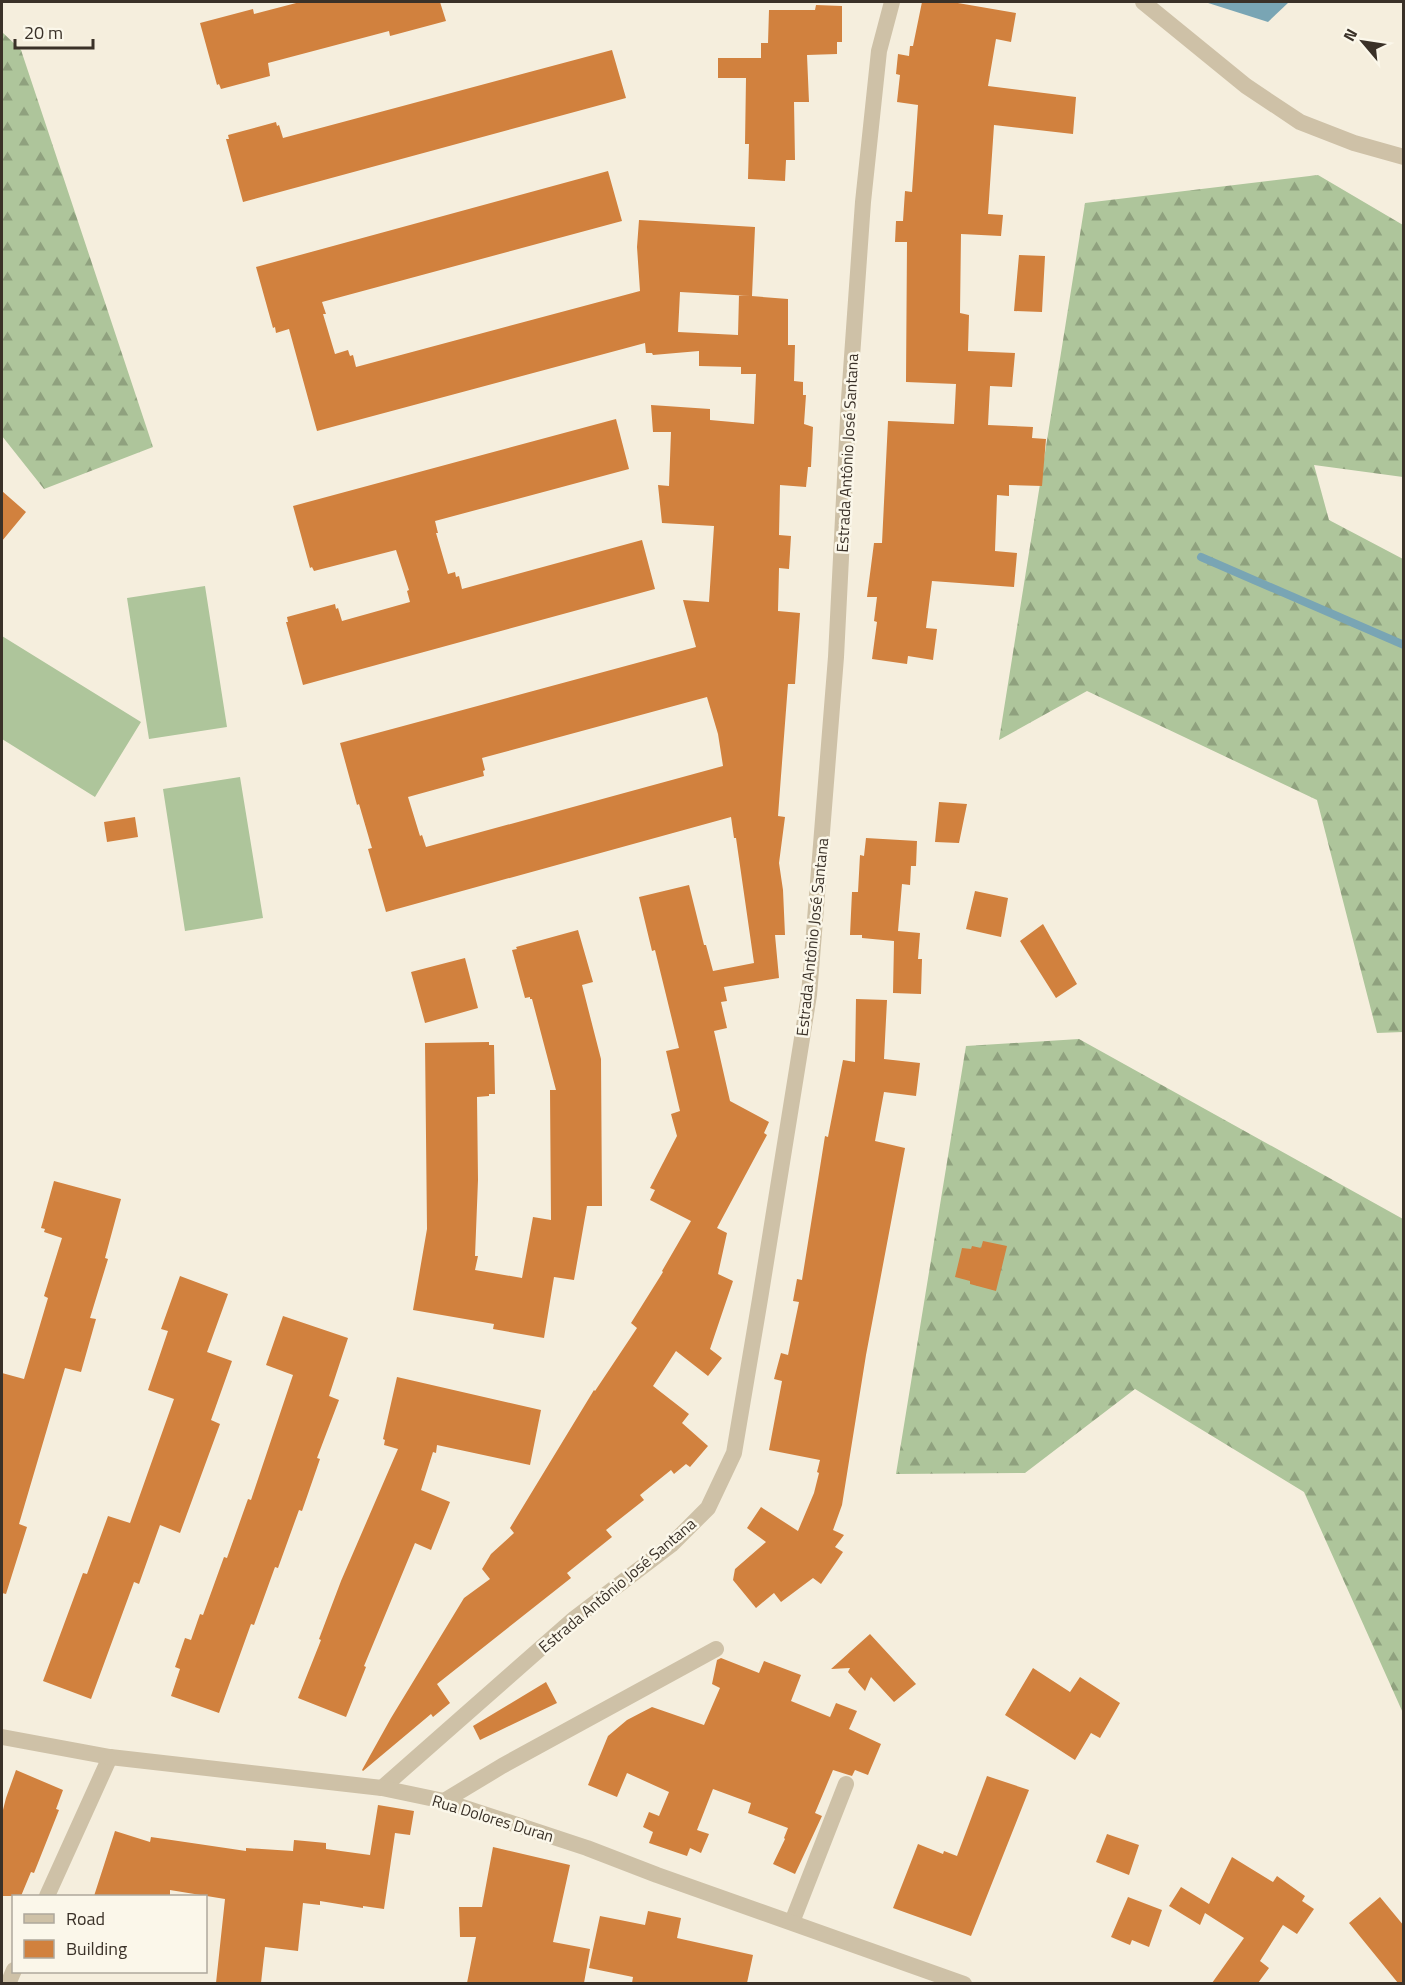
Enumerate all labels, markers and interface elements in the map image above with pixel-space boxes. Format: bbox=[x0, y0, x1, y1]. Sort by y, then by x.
scale bar bbox=[15, 12, 93, 50]
north arrow bbox=[1333, 12, 1393, 72]
text: 20 m bbox=[24, 19, 63, 46]
text: N bbox=[1337, 24, 1363, 45]
street label: Estrada Antônio José Santana bbox=[830, 353, 864, 553]
street label: Estrada Antônio José Santana bbox=[790, 837, 834, 1037]
street label: Estrada Antônio José Santana bbox=[533, 1512, 701, 1658]
street label: Rua Dolores Duran bbox=[429, 1788, 557, 1848]
legend bbox=[12, 1895, 207, 1973]
text: Road bbox=[66, 1905, 105, 1932]
text: Building bbox=[66, 1935, 127, 1962]

